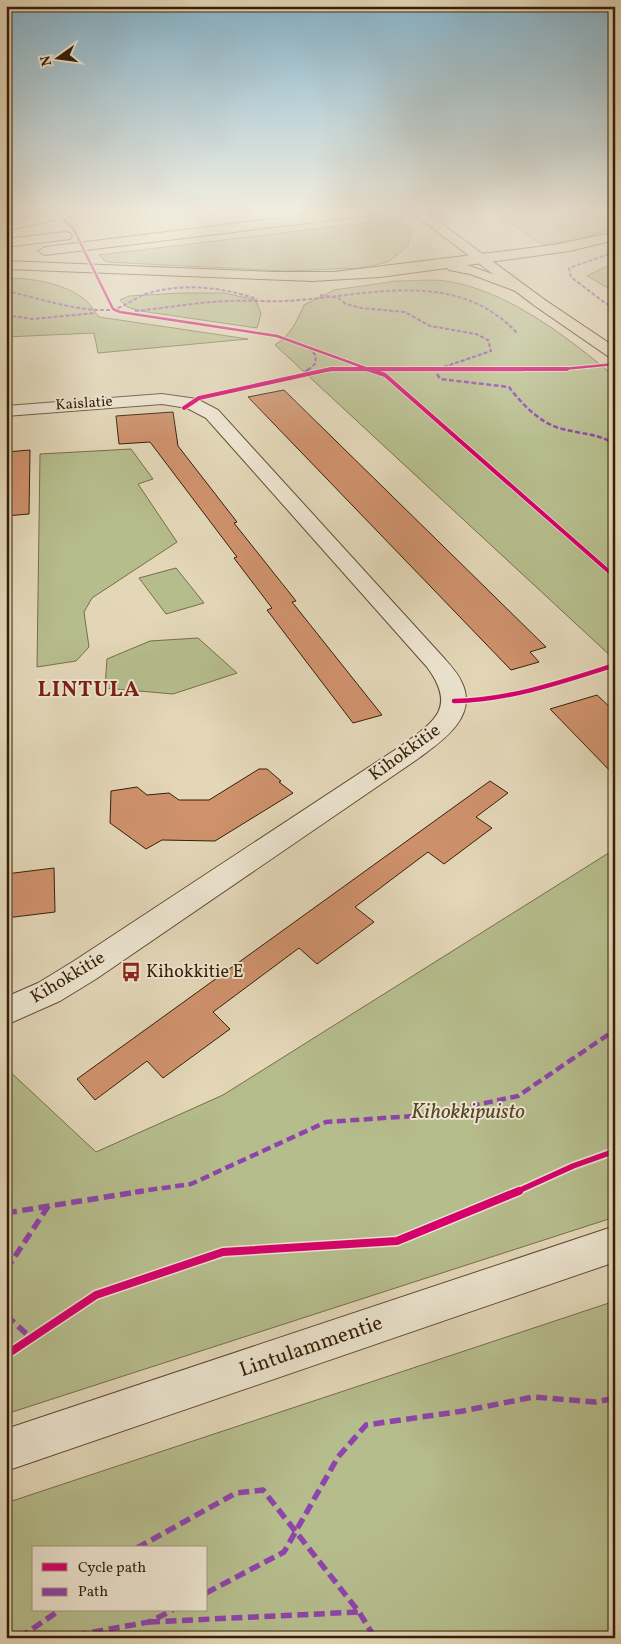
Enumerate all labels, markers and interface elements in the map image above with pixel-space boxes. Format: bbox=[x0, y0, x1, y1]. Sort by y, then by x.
north arrow bbox=[32, 32, 82, 82]
text: N bbox=[36, 54, 57, 68]
street label: Kaislatie bbox=[55, 392, 113, 416]
district label: LINTULA bbox=[37, 675, 141, 706]
street label: Kihokkitie bbox=[364, 718, 446, 788]
street label: Kihokkitie bbox=[26, 946, 110, 1010]
place label: Kihokkitie E bbox=[146, 960, 244, 985]
bus stop icon: Kihokkitie E bbox=[120, 961, 142, 983]
park label: Kihokkipuisto bbox=[411, 1098, 525, 1127]
street label: Lintulammentie bbox=[235, 1309, 387, 1385]
legend bbox=[32, 1546, 208, 1612]
text: Cycle path bbox=[78, 1558, 146, 1579]
text: Path bbox=[78, 1582, 108, 1603]

